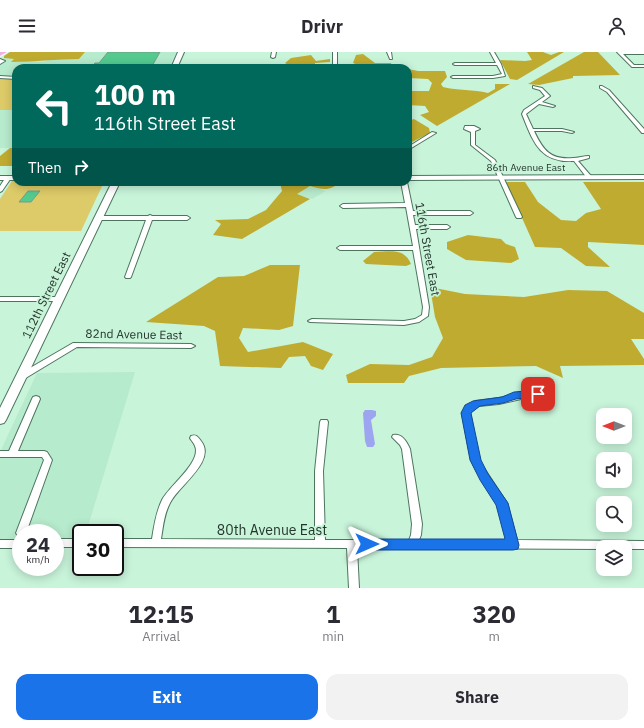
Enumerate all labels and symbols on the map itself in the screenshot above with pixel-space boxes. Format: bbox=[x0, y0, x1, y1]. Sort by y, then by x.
street label: 86th Avenue East bbox=[487, 161, 566, 174]
street label: 116th Street East bbox=[412, 201, 444, 297]
street label: 112th Street East bbox=[19, 249, 73, 341]
street label: 82nd Avenue East bbox=[85, 326, 183, 342]
pin bbox=[521, 377, 555, 411]
north arrow bbox=[596, 408, 632, 444]
street label: 80th Avenue East bbox=[217, 521, 327, 539]
position arrow bbox=[346, 523, 388, 565]
speed limit sign: 30 bbox=[72, 524, 124, 576]

